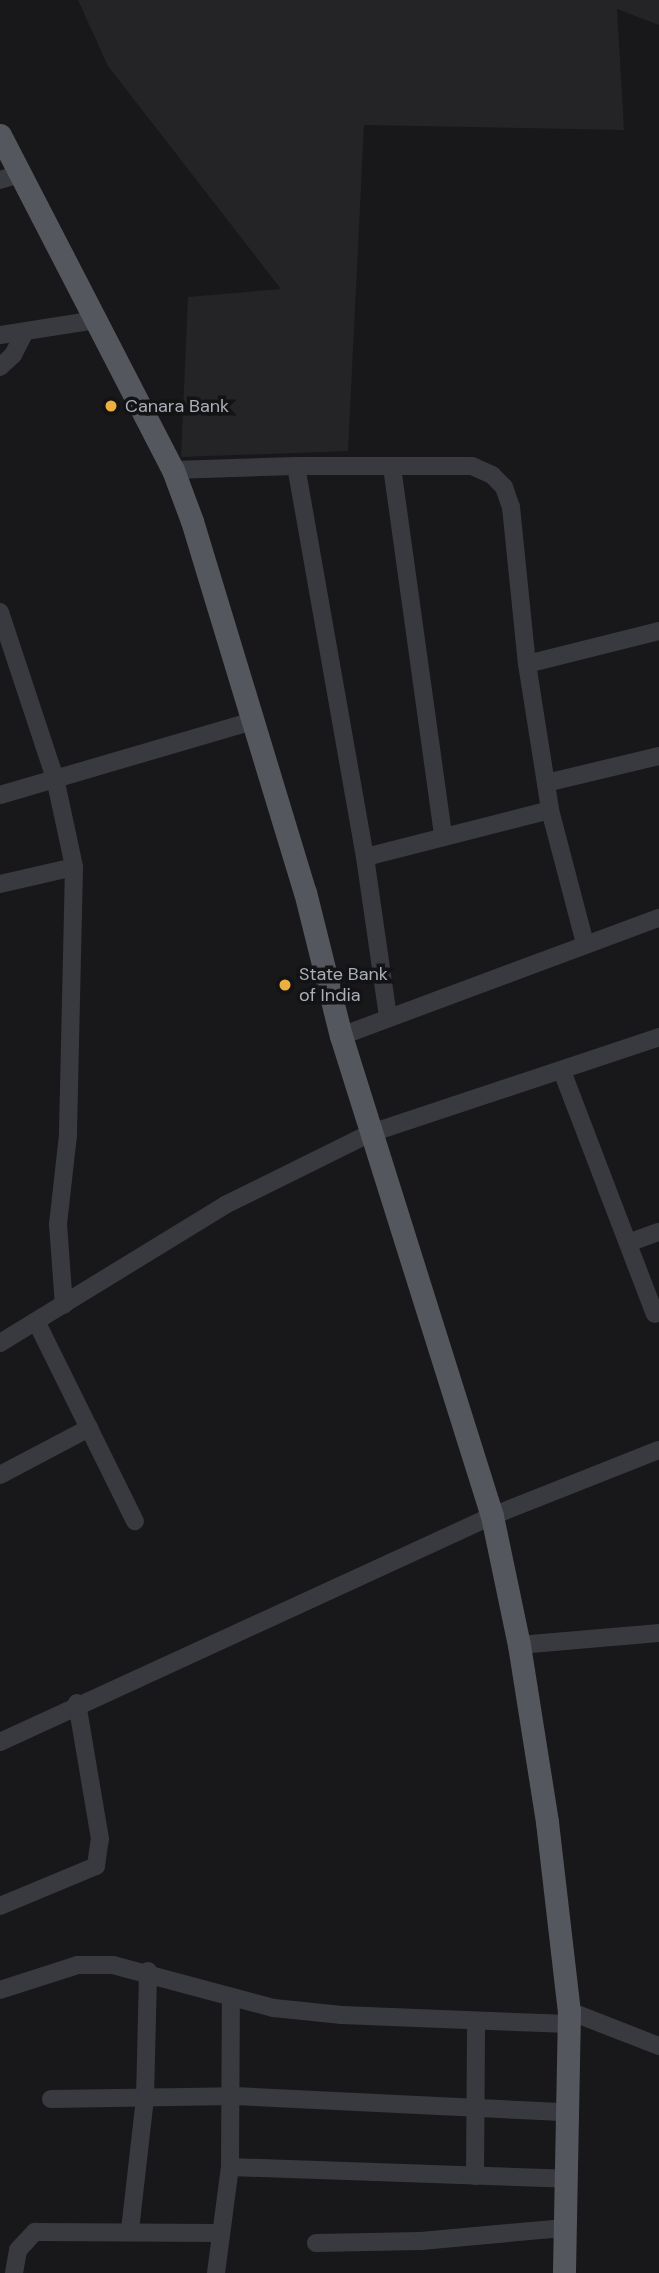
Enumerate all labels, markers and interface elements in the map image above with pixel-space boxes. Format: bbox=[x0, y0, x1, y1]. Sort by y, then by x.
place label: Canara Bank bbox=[125, 395, 229, 417]
marker: Canara Bank bbox=[103, 398, 119, 414]
place label: State Bank of India bbox=[299, 964, 388, 1006]
marker: State Bank of India bbox=[277, 977, 293, 993]

